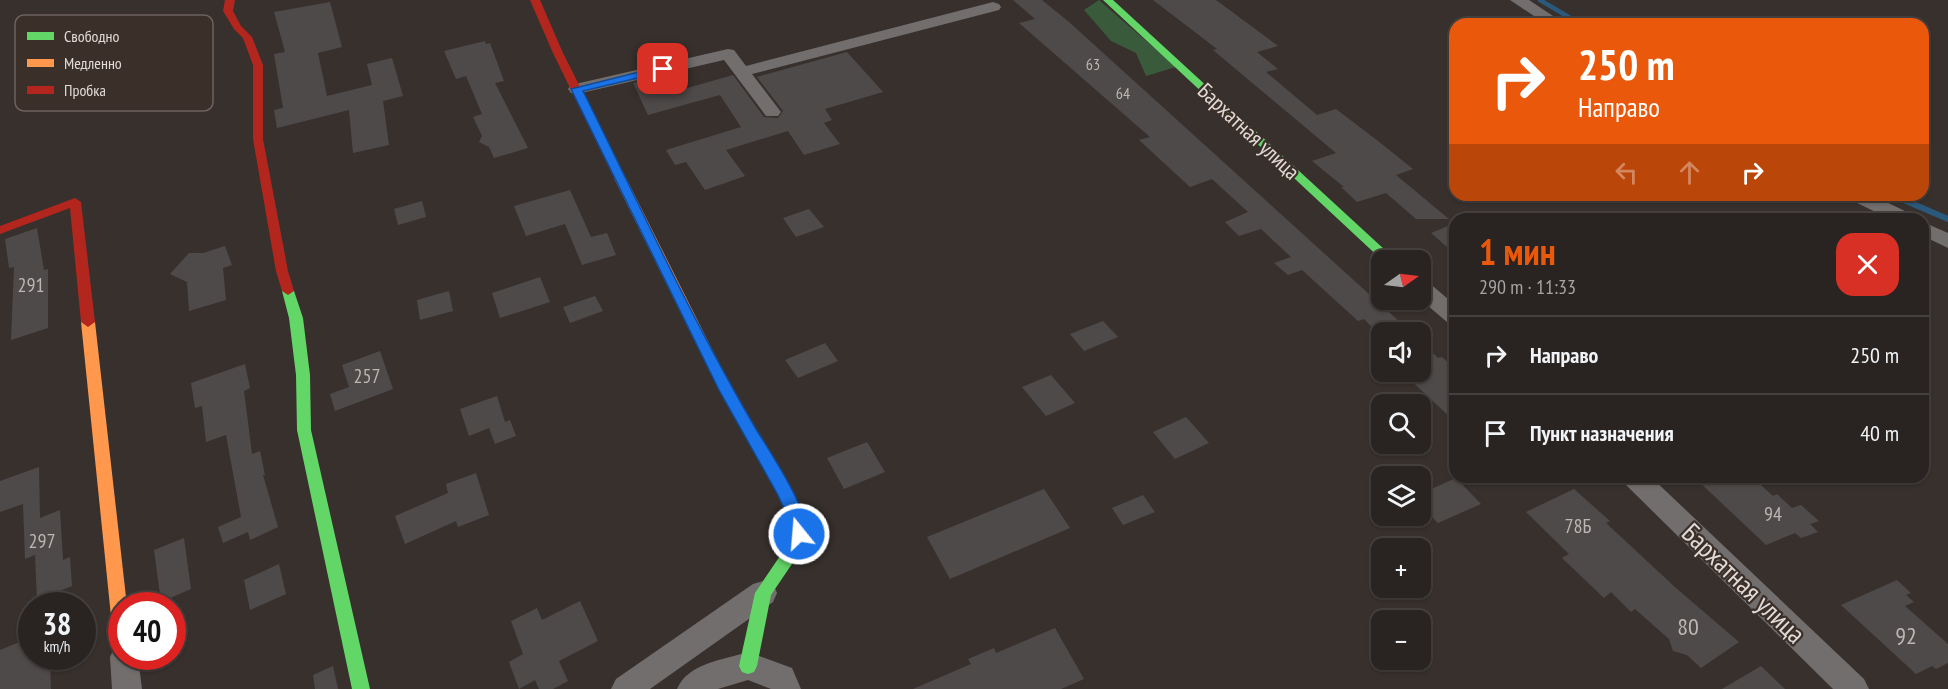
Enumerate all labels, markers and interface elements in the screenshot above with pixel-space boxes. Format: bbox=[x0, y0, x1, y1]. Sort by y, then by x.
legend bbox=[15, 15, 213, 111]
text: Свободно bbox=[64, 26, 119, 46]
text: 250 m bbox=[1578, 37, 1675, 92]
icon: right bbox=[1479, 42, 1557, 120]
pin bbox=[637, 43, 688, 94]
icon: arrive bbox=[646, 52, 679, 85]
text: Медленно bbox=[64, 53, 122, 73]
house number: 63 bbox=[1086, 54, 1100, 74]
street label: Бархатная улица bbox=[1192, 77, 1306, 185]
text: Пробка bbox=[64, 80, 106, 100]
house number: 64 bbox=[1116, 83, 1130, 103]
text: Направо bbox=[1578, 90, 1660, 124]
icon: left bbox=[1610, 156, 1643, 189]
icon: ahead bbox=[1673, 156, 1706, 189]
icon: right bbox=[1736, 156, 1769, 189]
text: 1 мин bbox=[1479, 228, 1556, 275]
button: close bbox=[1836, 233, 1899, 296]
north arrow bbox=[1371, 250, 1431, 310]
map controls bbox=[1371, 250, 1431, 670]
house number: 291 bbox=[18, 272, 45, 298]
text: 290 m · 11:33 bbox=[1479, 274, 1576, 300]
button: sound bbox=[1371, 322, 1431, 382]
icon: right bbox=[1479, 339, 1512, 372]
text: Направо bbox=[1530, 341, 1598, 369]
text: 250 m bbox=[1850, 341, 1899, 369]
house number: 257 bbox=[354, 363, 381, 389]
button: search bbox=[1371, 394, 1431, 454]
icon: arrive bbox=[1479, 417, 1512, 450]
text: Пункт назначения bbox=[1530, 419, 1674, 447]
text: 40 m bbox=[1860, 419, 1899, 447]
button: layers bbox=[1371, 466, 1431, 526]
house number: 94 bbox=[1764, 501, 1782, 527]
position arrow bbox=[767, 502, 831, 566]
house number: 78Б bbox=[1565, 513, 1592, 539]
street label: Бархатная улица bbox=[1675, 516, 1813, 650]
house number: 297 bbox=[29, 528, 56, 554]
button: + bbox=[1371, 538, 1431, 598]
speed limit sign: 40 bbox=[108, 592, 186, 670]
text: 38 bbox=[43, 604, 71, 643]
button: − bbox=[1371, 610, 1431, 670]
house number: 80 bbox=[1677, 611, 1699, 642]
house number: 92 bbox=[1895, 620, 1917, 651]
text: km/h bbox=[44, 637, 70, 656]

